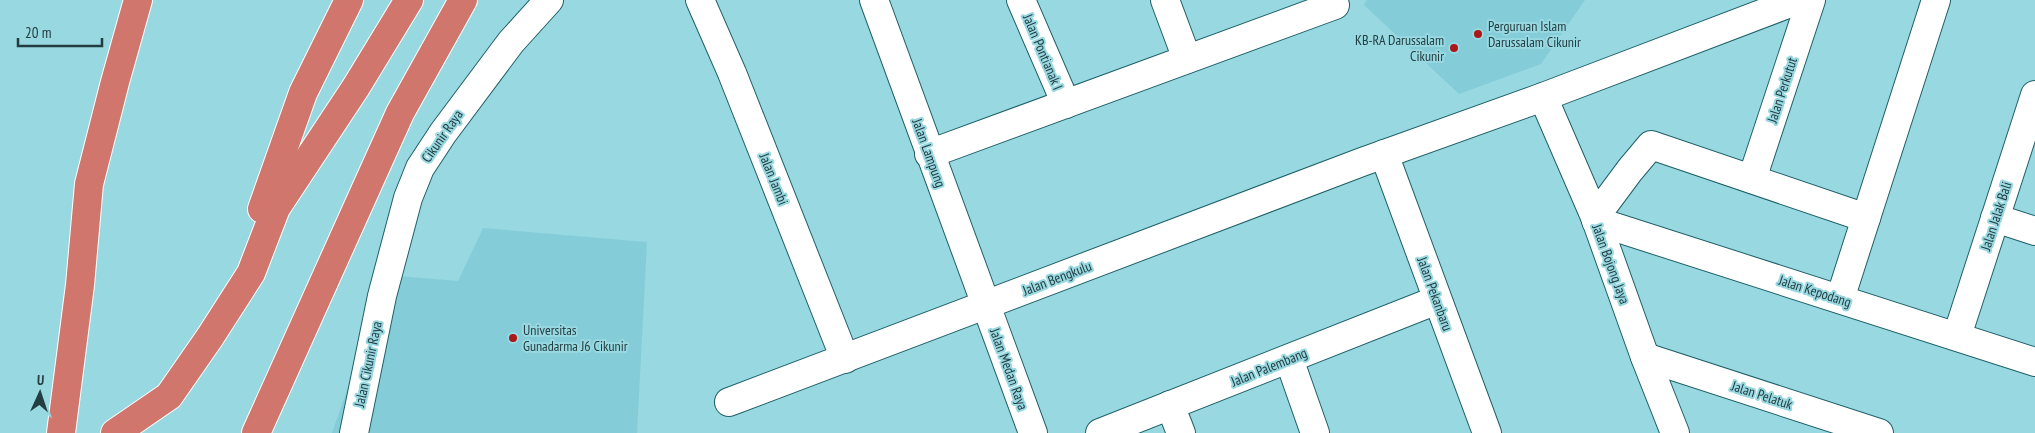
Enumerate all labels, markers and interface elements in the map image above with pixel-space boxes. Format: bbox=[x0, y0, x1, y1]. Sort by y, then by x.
street label: Jalan Pontianak I bbox=[1019, 10, 1067, 93]
scale bar bbox=[18, 15, 101, 47]
place label: Perguruan Islam Darussalam Cikunir bbox=[1488, 17, 1581, 51]
text: 20 m bbox=[25, 23, 51, 42]
marker: Perguruan Islam Darussalam Cikunir bbox=[1472, 28, 1484, 40]
place label: KB-RA Darussalam Cikunir bbox=[1355, 31, 1444, 65]
marker: KB-RA Darussalam Cikunir bbox=[1448, 42, 1460, 54]
street label: Jalan Perkutut bbox=[1763, 55, 1801, 126]
street label: Cikunir Raya bbox=[417, 106, 467, 166]
street label: Jalan Lampung bbox=[908, 115, 950, 190]
street label: Jalan Jambi bbox=[755, 150, 792, 207]
street label: Jalan Jalak Bali bbox=[1976, 179, 2016, 254]
street label: Jalan Bojong Jaya bbox=[1588, 221, 1634, 306]
street label: Jalan Pekanbaru bbox=[1413, 254, 1457, 333]
street label: Jalan Bengkulu bbox=[1019, 257, 1094, 300]
street label: Jalan Kepodang bbox=[1776, 271, 1853, 311]
street label: Jalan Cikunir Raya bbox=[350, 320, 386, 409]
place label: Universitas Gunadarma J6 Cikunir bbox=[523, 321, 628, 355]
street label: Jalan Medan Raya bbox=[986, 325, 1032, 412]
marker: Universitas Gunadarma J6 Cikunir bbox=[507, 332, 519, 344]
street label: Jalan Palembang bbox=[1227, 344, 1310, 391]
north arrow bbox=[15, 368, 65, 418]
text: U bbox=[37, 371, 45, 389]
street label: Jalan Pelatuk bbox=[1728, 376, 1795, 413]

